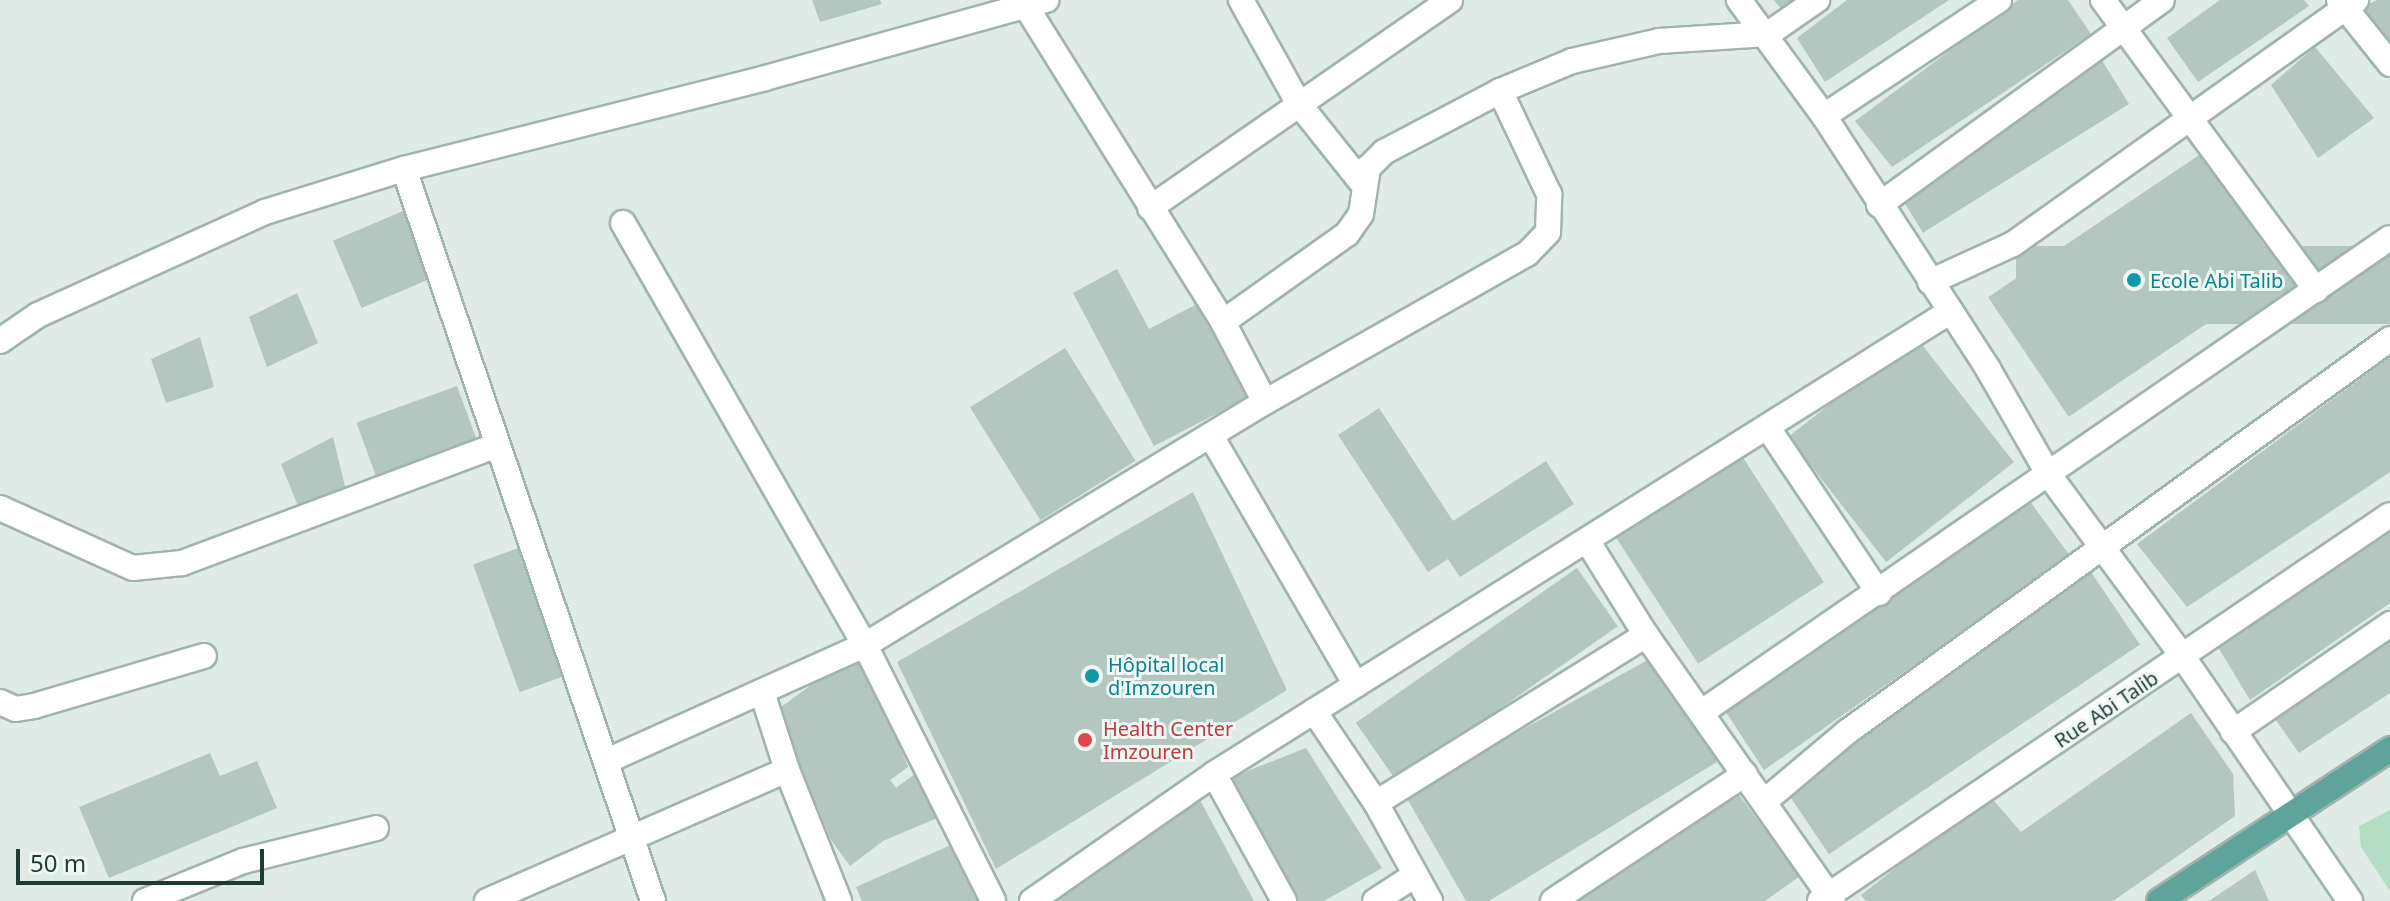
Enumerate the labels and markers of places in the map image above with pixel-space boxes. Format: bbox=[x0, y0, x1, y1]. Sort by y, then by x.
place label: Ecole Abi Talib bbox=[2150, 268, 2283, 292]
marker: Ecole Abi Talib bbox=[2125, 271, 2143, 289]
place label: Hôpital local d'Imzouren bbox=[1108, 652, 1224, 699]
marker: Hôpital local d'Imzouren bbox=[1083, 667, 1101, 685]
place label: Health Center Imzouren bbox=[1103, 716, 1233, 763]
marker: Health Center Imzouren bbox=[1074, 729, 1096, 751]

